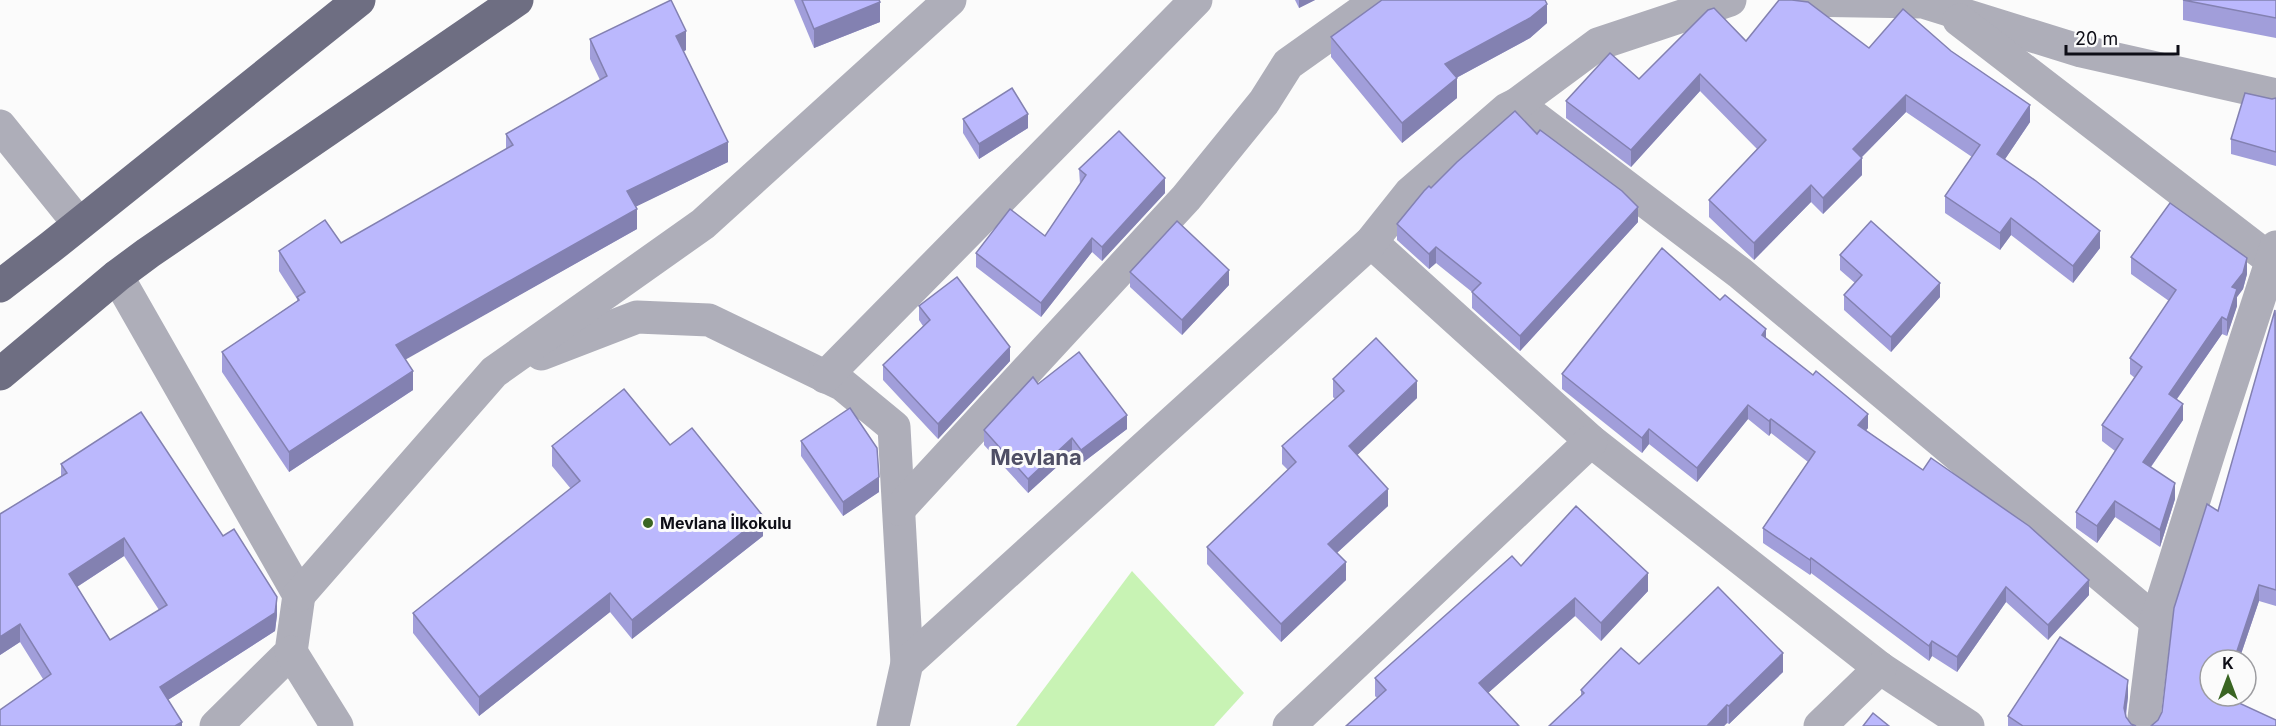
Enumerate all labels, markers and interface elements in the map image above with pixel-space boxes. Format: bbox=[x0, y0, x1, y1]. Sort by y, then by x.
scale bar bbox=[2066, 18, 2178, 56]
text: 20 m bbox=[2075, 28, 2118, 49]
district label: Mevlana bbox=[990, 444, 1082, 470]
place label: Mevlana İlkokulu bbox=[660, 513, 792, 533]
marker: Mevlana İlkokulu bbox=[641, 516, 655, 530]
north arrow bbox=[2198, 648, 2258, 708]
text: K bbox=[2222, 653, 2234, 673]

